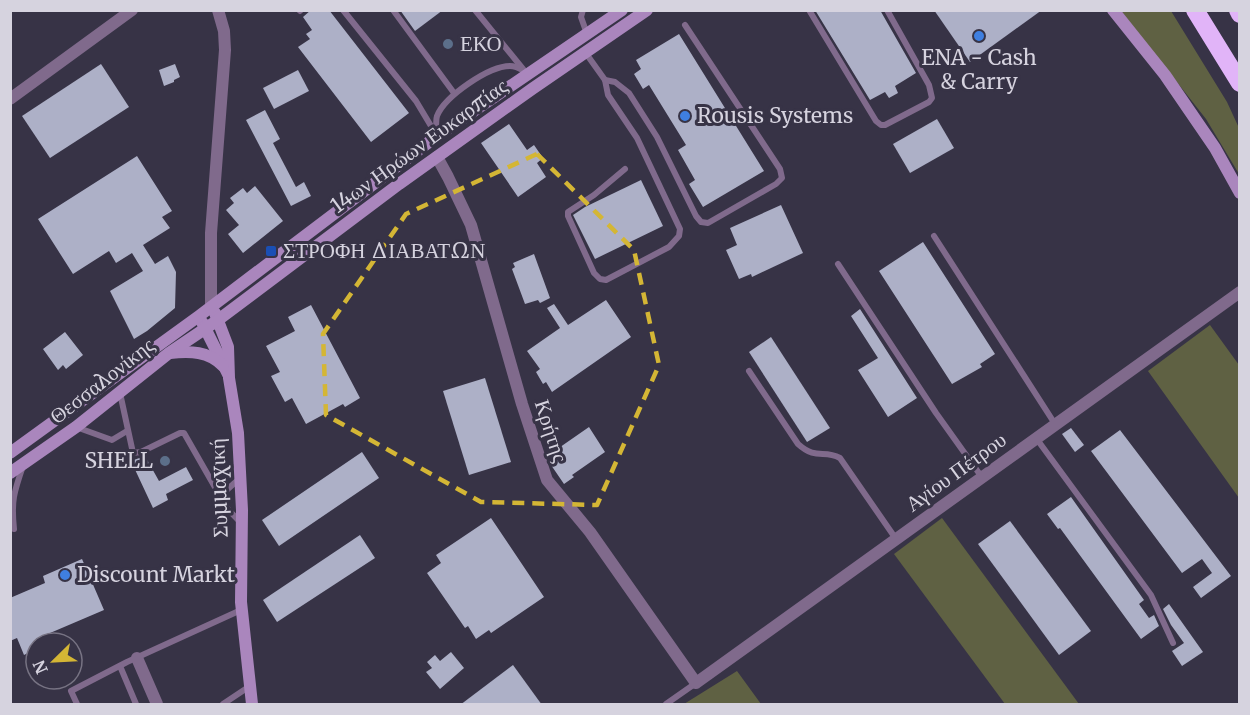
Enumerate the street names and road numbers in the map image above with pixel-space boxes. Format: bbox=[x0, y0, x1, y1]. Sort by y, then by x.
street label: 14ων Ηρώων Ευκαρπίας bbox=[325, 72, 513, 219]
street label: Θεσσαλονίκης bbox=[44, 331, 160, 430]
street label: Κρήτης bbox=[529, 396, 574, 466]
street label: Αγίου Πέτρου bbox=[900, 426, 1012, 517]
street label: Συμμαχική bbox=[203, 438, 234, 538]

